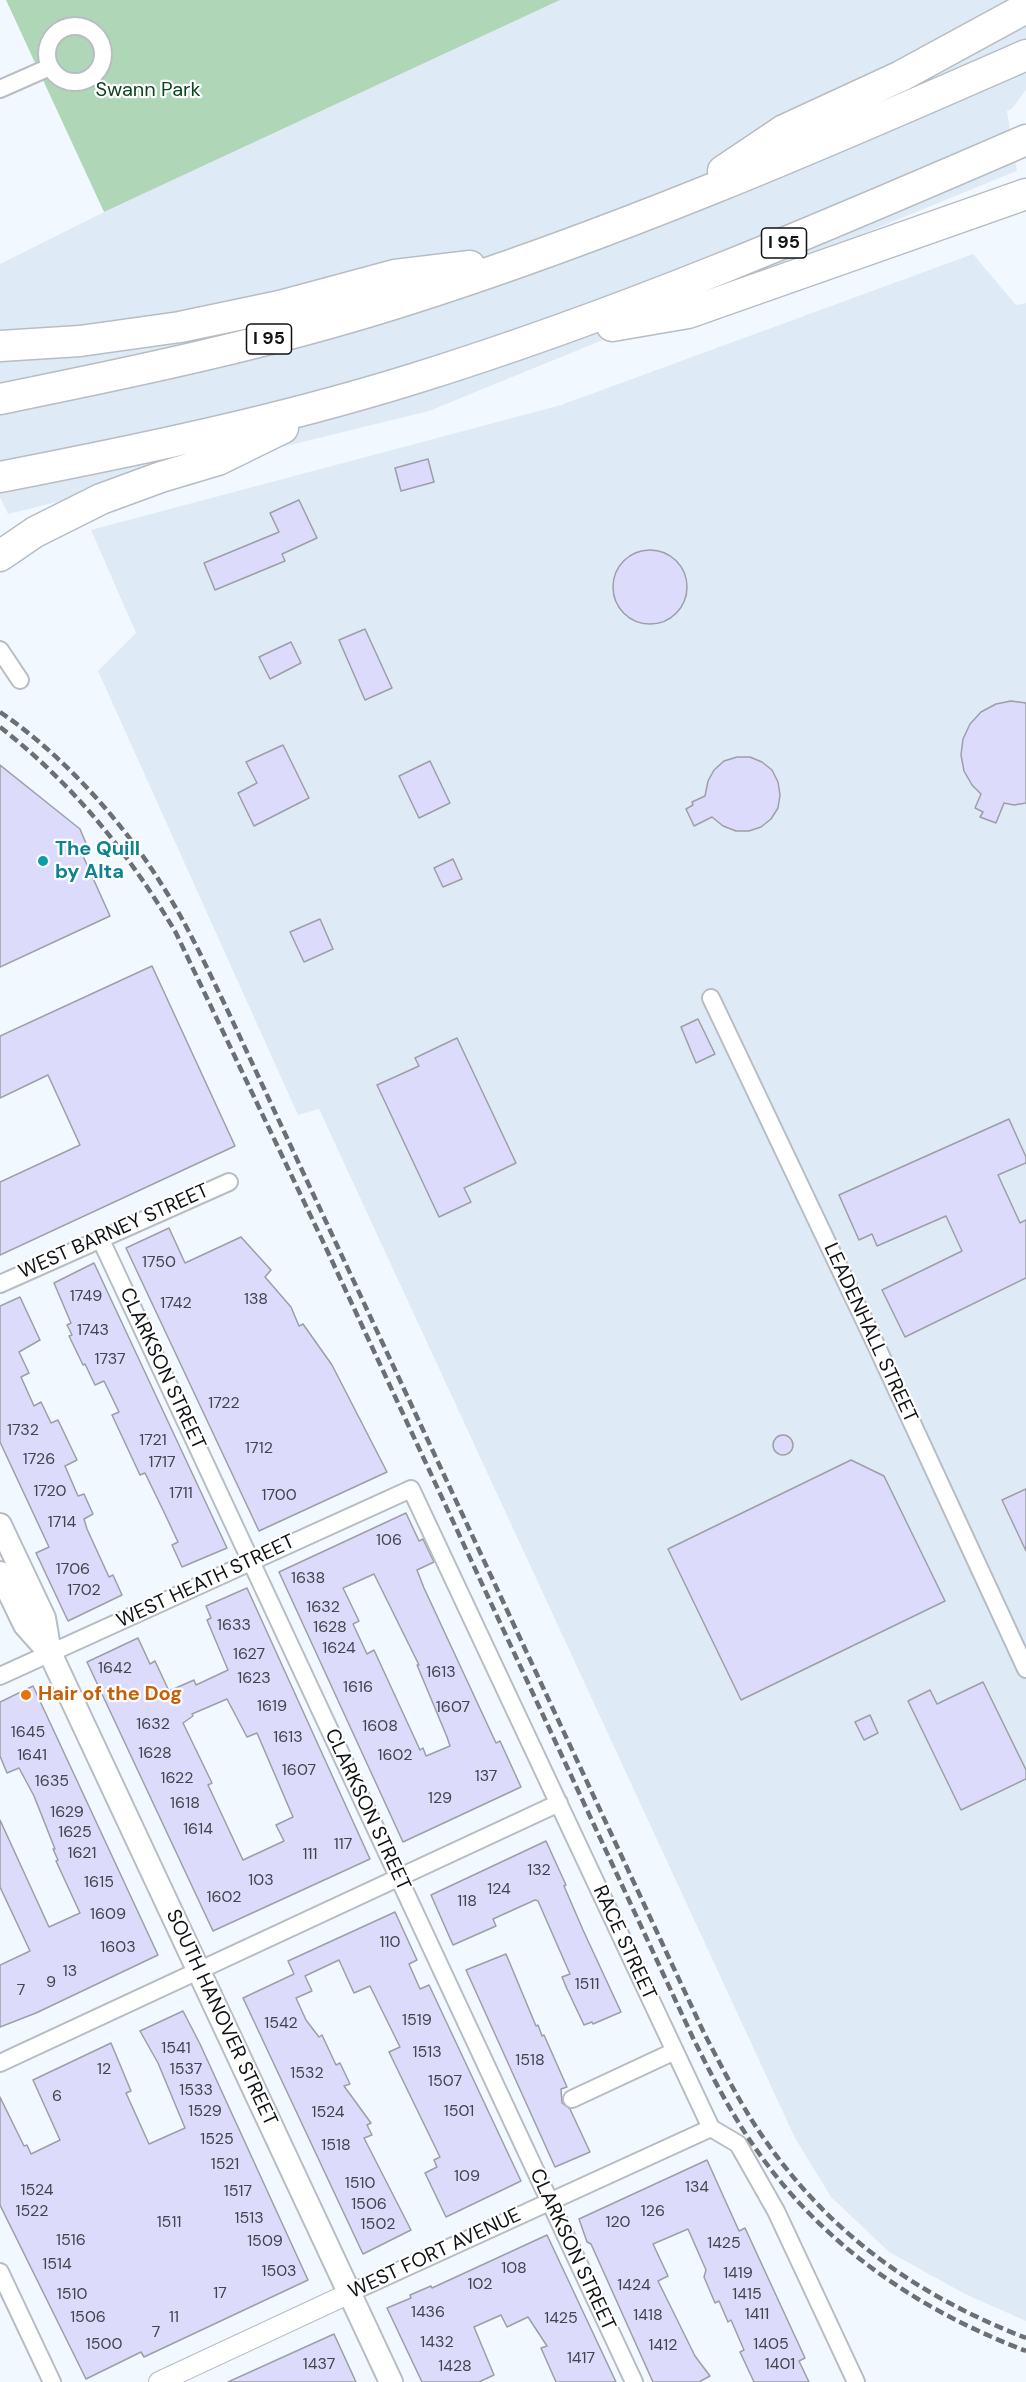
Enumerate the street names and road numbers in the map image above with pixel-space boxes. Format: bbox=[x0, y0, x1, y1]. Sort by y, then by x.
road number: I 95 bbox=[762, 228, 806, 258]
road number: I 95 bbox=[246, 324, 292, 354]
street label: WEST BARNEY STREET bbox=[15, 1179, 213, 1285]
street label: LEADENHALL STREET bbox=[818, 1239, 922, 1427]
street label: CLARKSON STREET bbox=[114, 1284, 210, 1454]
street label: WEST HEATH STREET bbox=[113, 1530, 299, 1634]
street label: CLARKSON STREET bbox=[319, 1725, 415, 1895]
street label: RACE STREET bbox=[587, 1882, 661, 2004]
street label: SOUTH HANOVER STREET bbox=[160, 1906, 282, 2130]
street label: CLARKSON STREET bbox=[524, 2165, 620, 2335]
street label: WEST FORT AVENUE bbox=[345, 2204, 525, 2304]

